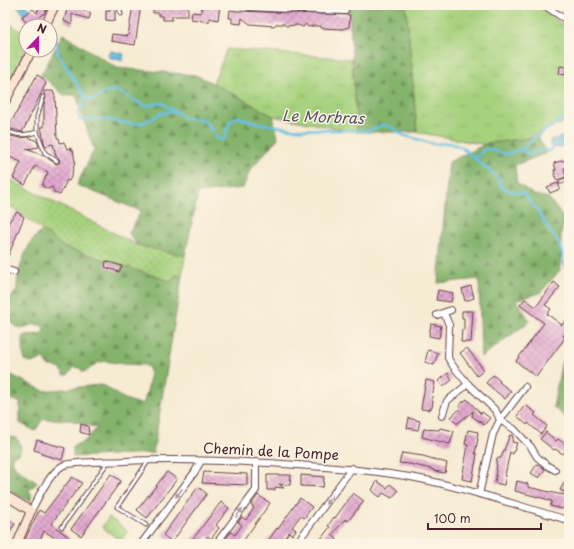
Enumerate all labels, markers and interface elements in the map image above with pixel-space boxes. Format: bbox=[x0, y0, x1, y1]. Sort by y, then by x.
north arrow bbox=[18, 18, 58, 58]
text: N bbox=[35, 19, 49, 38]
water label: Le Morbras bbox=[282, 103, 366, 129]
street label: Chemin de la Pompe bbox=[202, 437, 340, 465]
one-way arrow bbox=[175, 488, 183, 498]
one-way arrow bbox=[325, 494, 333, 505]
scale bar bbox=[428, 505, 541, 531]
one-way arrow bbox=[235, 507, 243, 518]
text: 100 m bbox=[434, 509, 471, 527]

